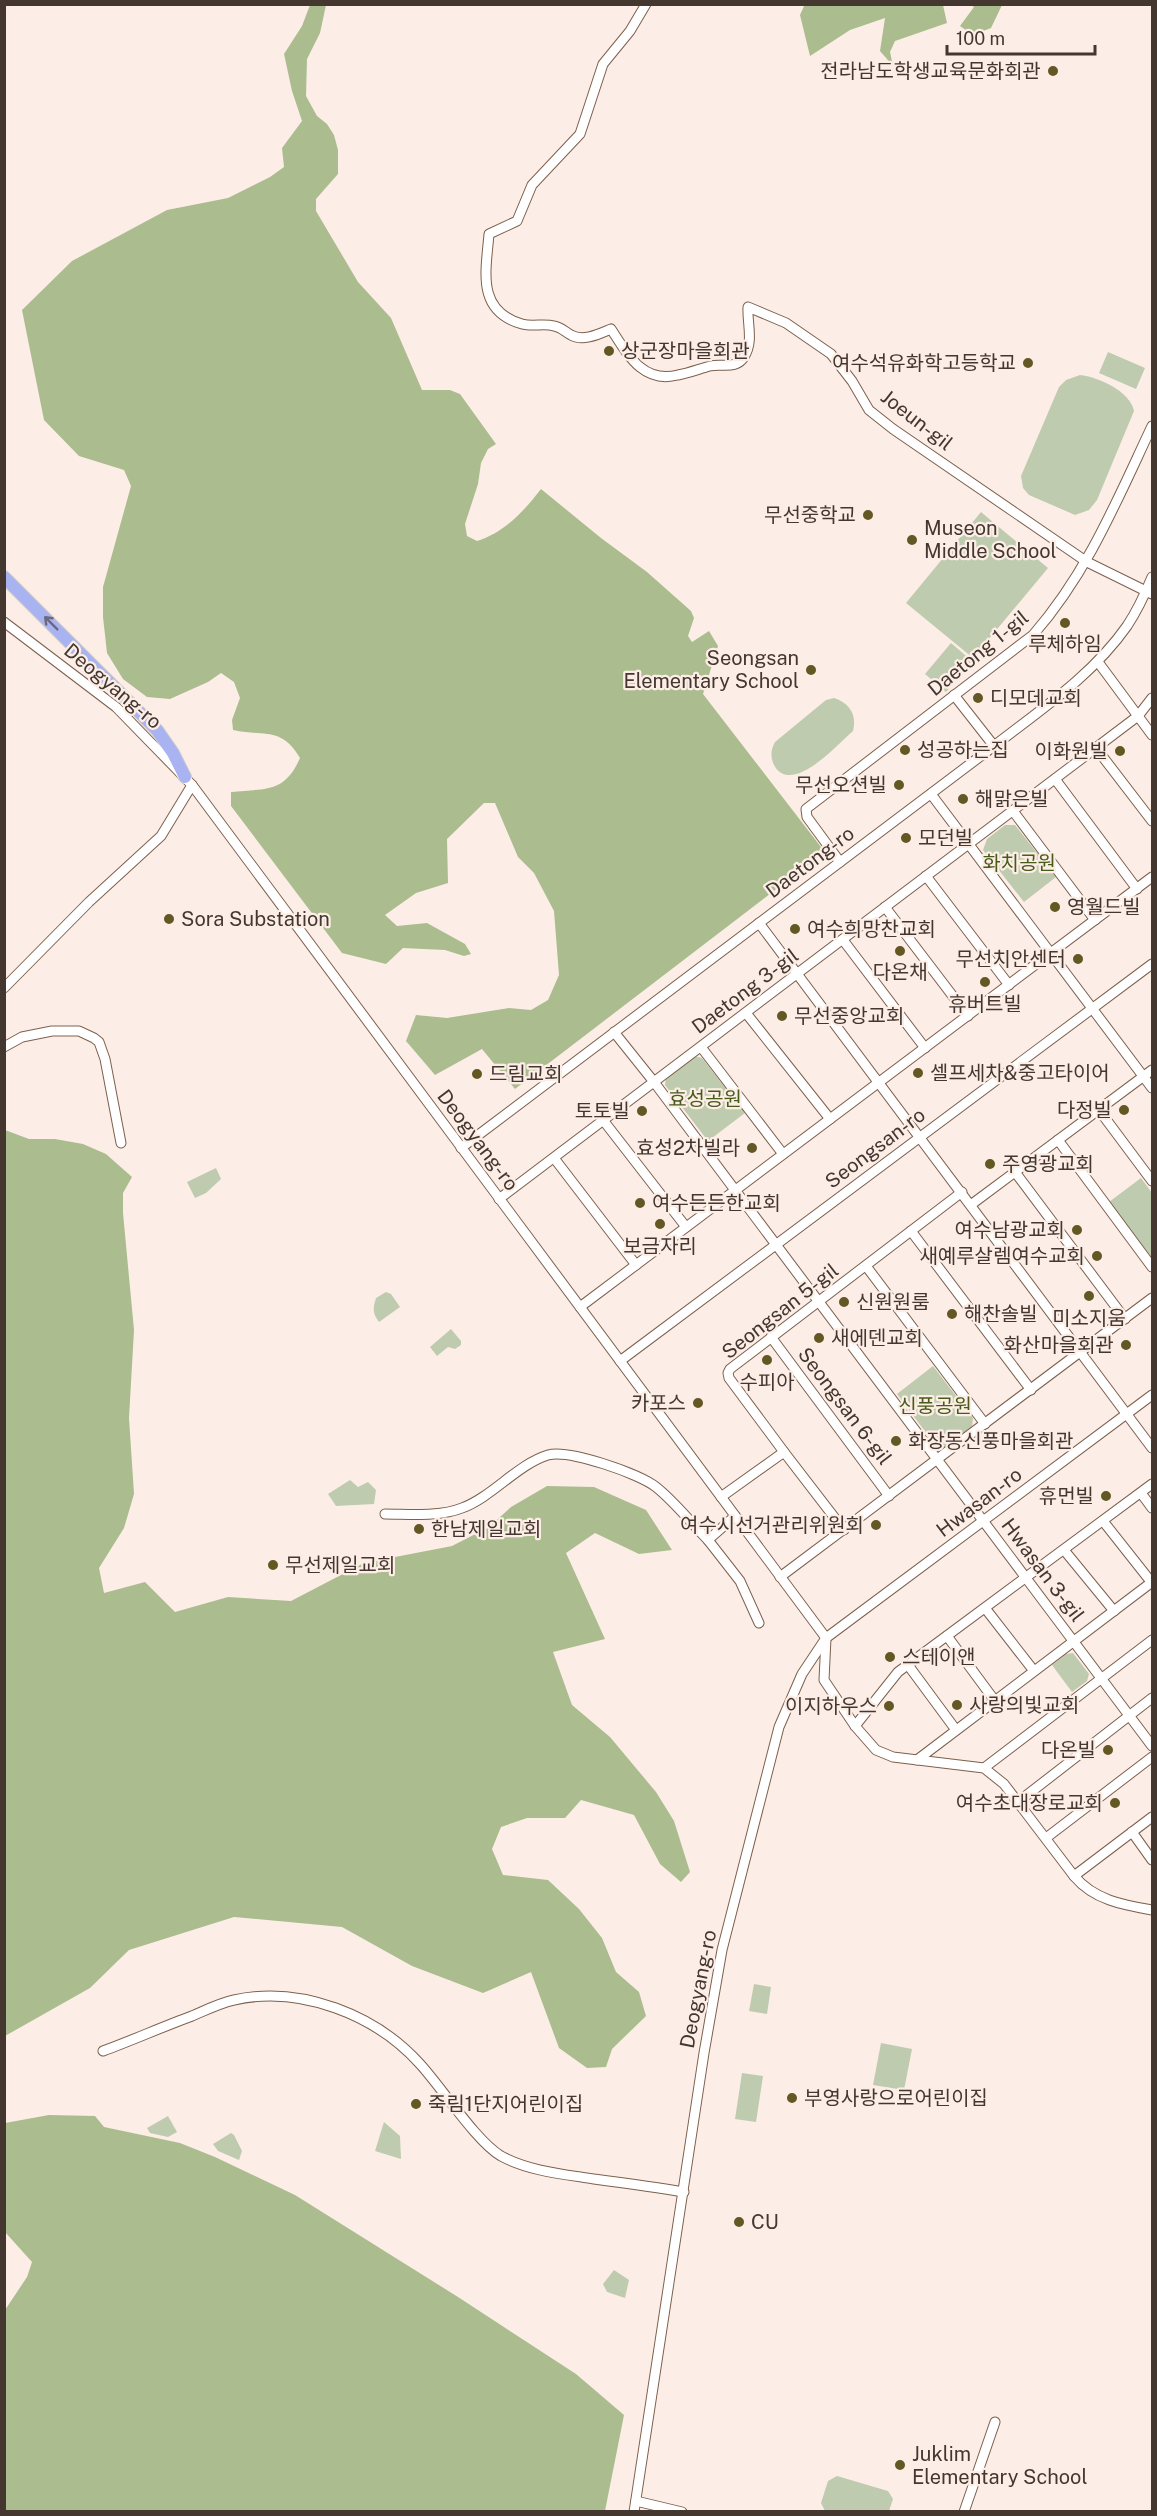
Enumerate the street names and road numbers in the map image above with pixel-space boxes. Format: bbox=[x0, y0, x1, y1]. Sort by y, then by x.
street label: Joeun-gil bbox=[876, 384, 958, 456]
street label: Daetong 1-gil bbox=[923, 605, 1033, 701]
street label: Deogyang-ro bbox=[59, 638, 167, 734]
street label: Daetong-ro bbox=[761, 821, 859, 903]
street label: Daetong 3-gil bbox=[687, 943, 803, 1039]
street label: Deogyang-ro bbox=[432, 1085, 524, 1195]
street label: Seongsan-ro bbox=[820, 1103, 930, 1193]
street label: Seongsan 5-gil bbox=[717, 1258, 843, 1364]
street label: Seongsan 6-gil bbox=[793, 1343, 897, 1469]
street label: Hwasan-ro bbox=[931, 1462, 1027, 1542]
street label: Hwasan 3-gil bbox=[996, 1514, 1090, 1626]
street label: Deogyang-ro bbox=[675, 1928, 721, 2050]

